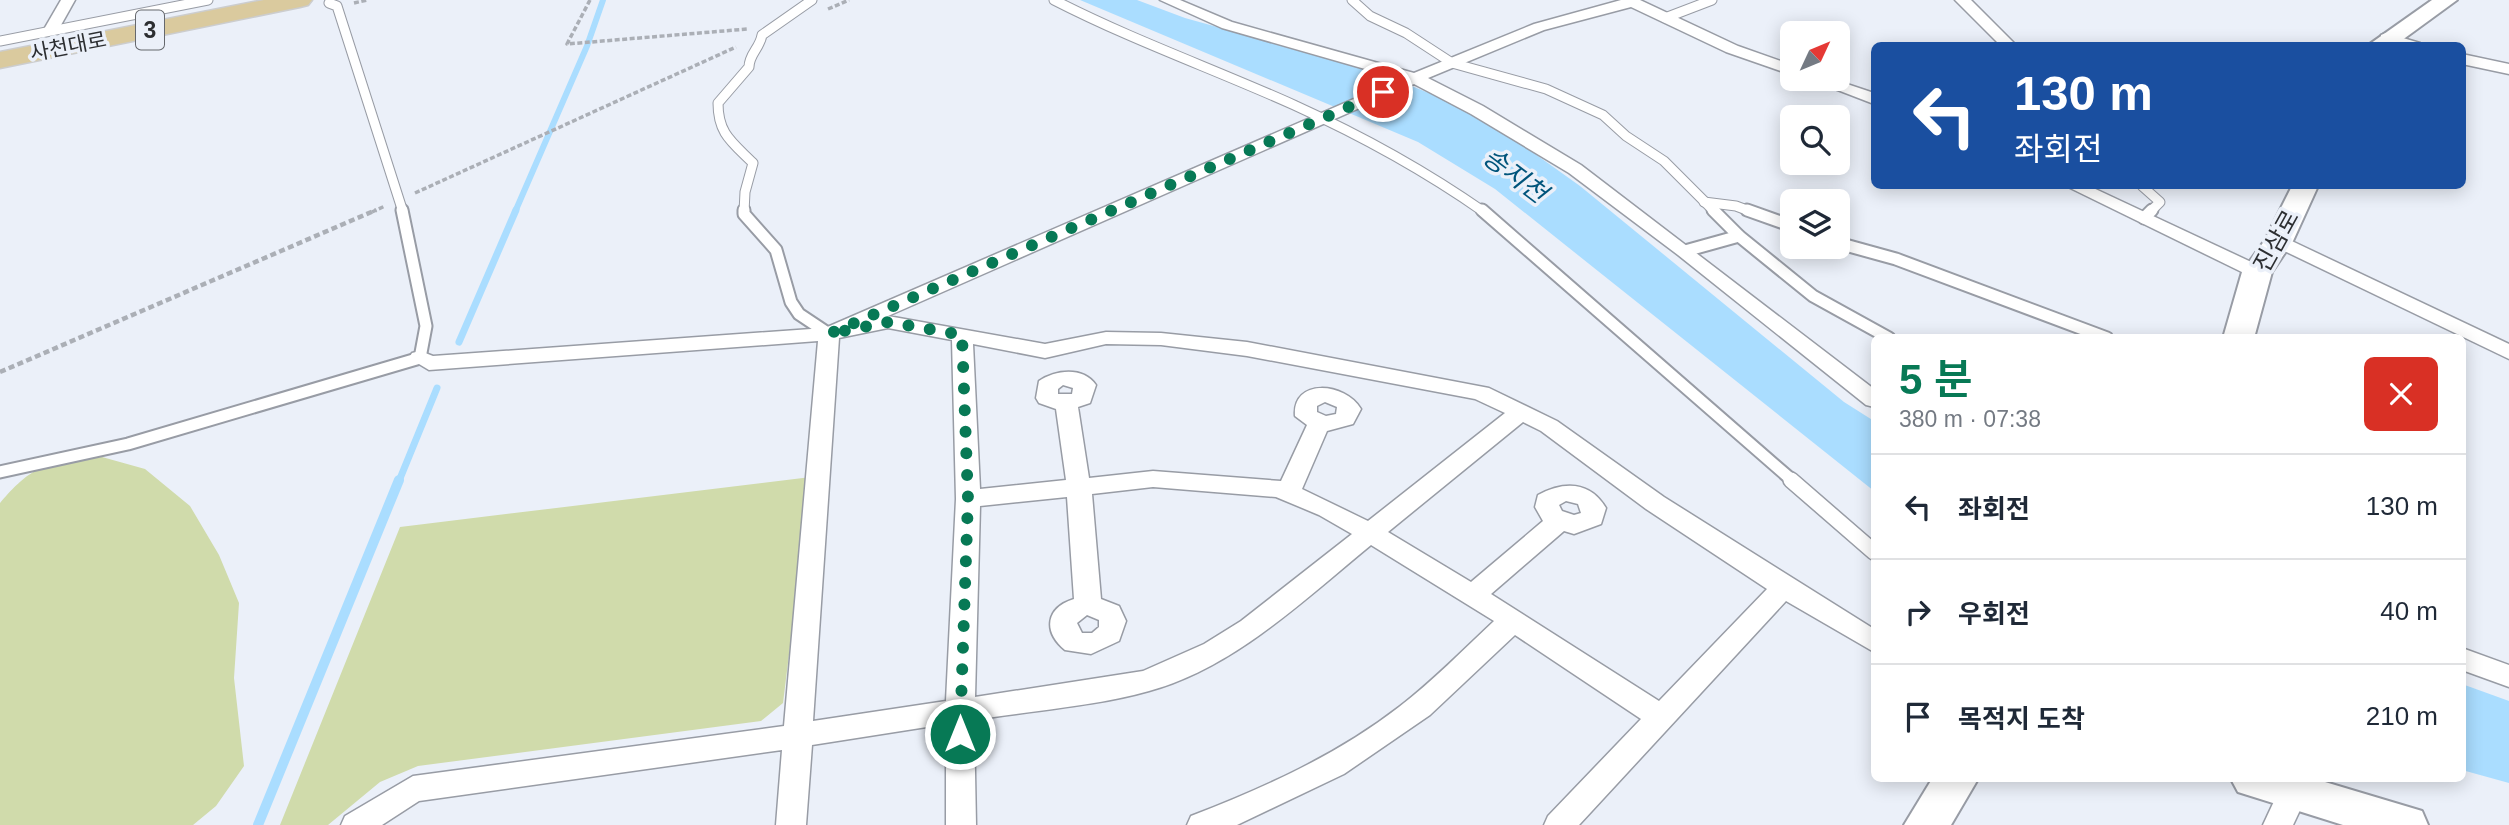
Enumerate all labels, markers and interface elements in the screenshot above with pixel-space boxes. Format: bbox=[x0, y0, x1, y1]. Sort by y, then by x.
road number: 3 bbox=[136, 10, 164, 50]
north arrow bbox=[1780, 21, 1850, 91]
map controls bbox=[1780, 21, 1850, 259]
street label: 사천대로 bbox=[28, 27, 108, 65]
pin bbox=[1353, 62, 1413, 122]
text: 130 m bbox=[2014, 66, 2153, 120]
icon: left bbox=[1899, 70, 1990, 161]
icon: arrive bbox=[1364, 73, 1402, 111]
button: search bbox=[1780, 105, 1850, 175]
text: 좌회전 bbox=[2014, 131, 2102, 167]
water label: 송지천 bbox=[1477, 141, 1555, 210]
button: layers bbox=[1780, 189, 1850, 259]
street label: 진삼로 bbox=[2248, 205, 2304, 277]
text: 5 분 bbox=[1899, 356, 1973, 403]
button: close bbox=[2364, 357, 2438, 431]
text: 380 m · 07:38 bbox=[1899, 406, 2041, 432]
icon: left bbox=[1899, 488, 1937, 526]
text: 130 m bbox=[2366, 491, 2438, 521]
text: 좌회전 bbox=[1958, 494, 2030, 524]
icon: right bbox=[1899, 593, 1937, 631]
text: 40 m bbox=[2380, 596, 2438, 626]
text: 우회전 bbox=[1958, 599, 2030, 629]
position arrow bbox=[923, 697, 997, 771]
icon: arrive bbox=[1899, 698, 1937, 736]
text: 210 m bbox=[2366, 701, 2438, 731]
text: 목적지 도착 bbox=[1958, 704, 2085, 734]

